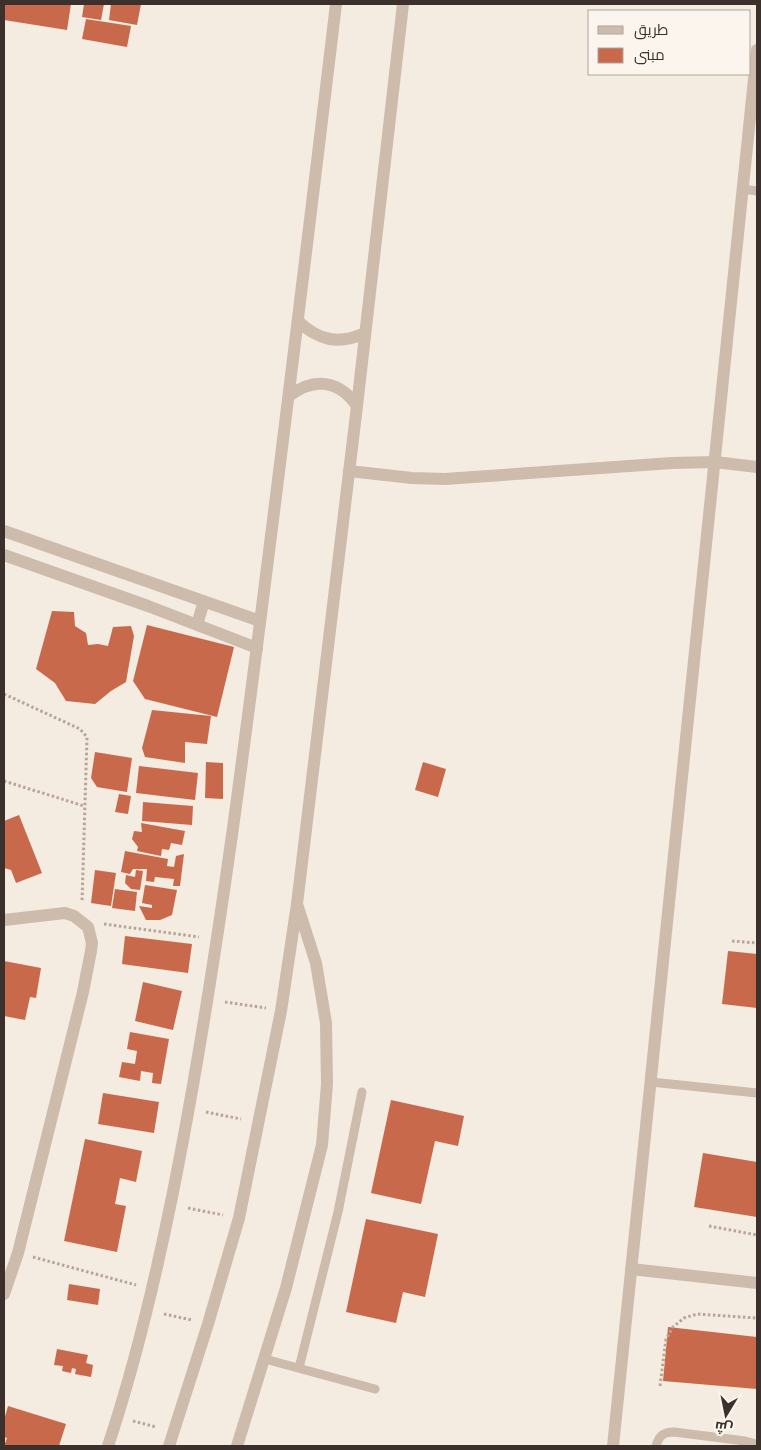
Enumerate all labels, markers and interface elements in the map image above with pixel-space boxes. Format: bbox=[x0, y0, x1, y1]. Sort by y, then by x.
legend bbox=[588, 10, 751, 75]
text: طريق bbox=[634, 19, 668, 40]
text: مبنى bbox=[634, 44, 665, 65]
north arrow bbox=[701, 1390, 751, 1440]
text: ش bbox=[713, 1417, 734, 1438]

